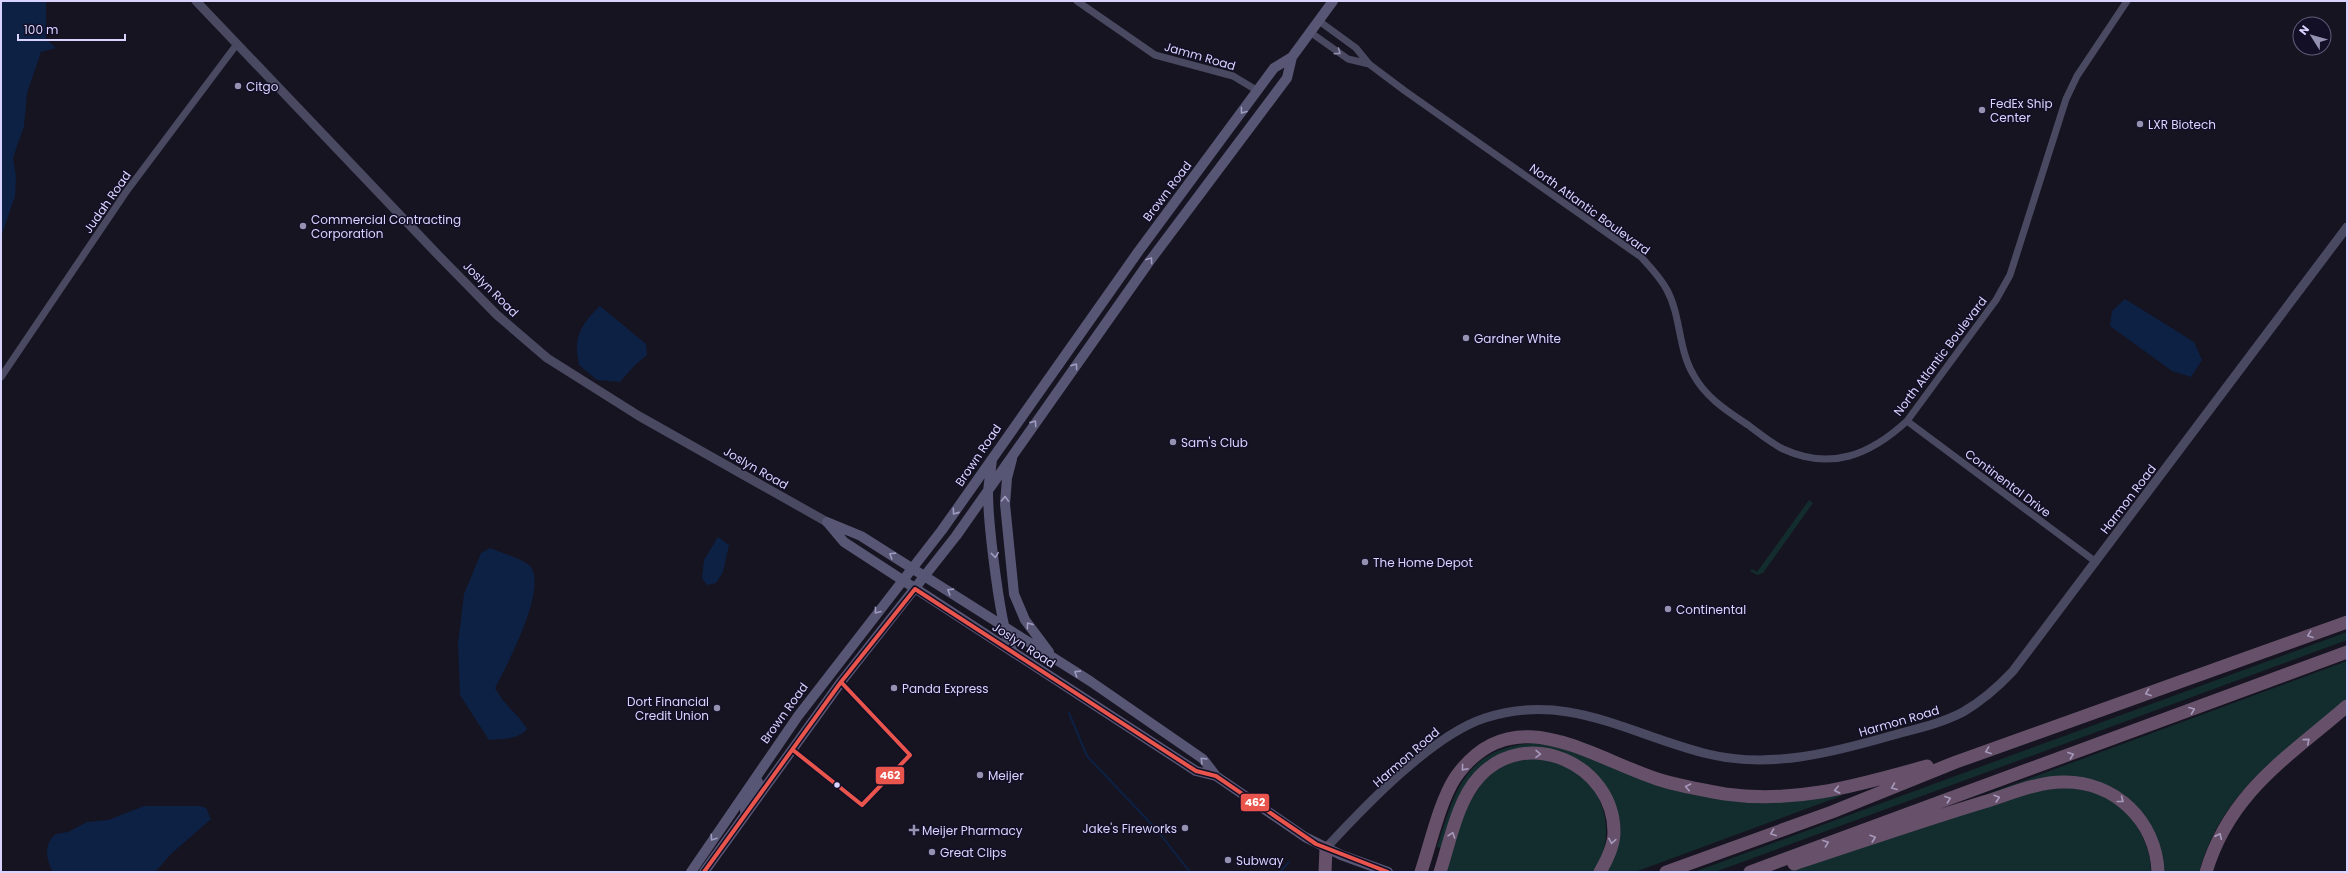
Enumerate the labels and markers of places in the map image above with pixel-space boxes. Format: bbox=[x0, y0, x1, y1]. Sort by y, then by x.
place label: Citgo bbox=[246, 78, 279, 95]
marker: Citgo bbox=[233, 81, 243, 91]
place label: FedEx Ship Center bbox=[1990, 95, 2053, 126]
marker: FedEx Ship Center bbox=[1977, 105, 1987, 115]
place label: LXR Biotech bbox=[2148, 116, 2216, 133]
marker: LXR Biotech bbox=[2135, 119, 2145, 129]
place label: Commercial Contracting Corporation bbox=[311, 211, 461, 242]
marker: Commercial Contracting Corporation bbox=[298, 221, 308, 231]
place label: Gardner White bbox=[1474, 330, 1561, 347]
marker: Gardner White bbox=[1461, 333, 1471, 343]
place label: Sam's Club bbox=[1181, 434, 1248, 451]
marker: Sam's Club bbox=[1168, 437, 1178, 447]
place label: The Home Depot bbox=[1373, 554, 1473, 571]
marker: The Home Depot bbox=[1360, 557, 1370, 567]
place label: Continental bbox=[1676, 601, 1746, 618]
marker: Continental bbox=[1663, 604, 1673, 614]
place label: Panda Express bbox=[902, 680, 989, 697]
marker: Panda Express bbox=[889, 683, 899, 693]
place label: Dort Financial Credit Union bbox=[627, 693, 709, 724]
marker: Dort Financial Credit Union bbox=[712, 703, 722, 713]
place label: Meijer bbox=[988, 767, 1024, 784]
marker: Meijer bbox=[975, 770, 985, 780]
unlabelled marker bbox=[832, 780, 842, 790]
place label: Jake's Fireworks bbox=[1082, 820, 1177, 837]
place label: Meijer Pharmacy bbox=[922, 822, 1023, 839]
marker: Jake's Fireworks bbox=[1180, 823, 1190, 833]
marker: Meijer Pharmacy bbox=[909, 825, 919, 835]
place label: Great Clips bbox=[940, 844, 1006, 861]
marker: Great Clips bbox=[927, 847, 937, 857]
place label: Subway bbox=[1236, 852, 1284, 869]
marker: Subway bbox=[1223, 855, 1233, 865]

